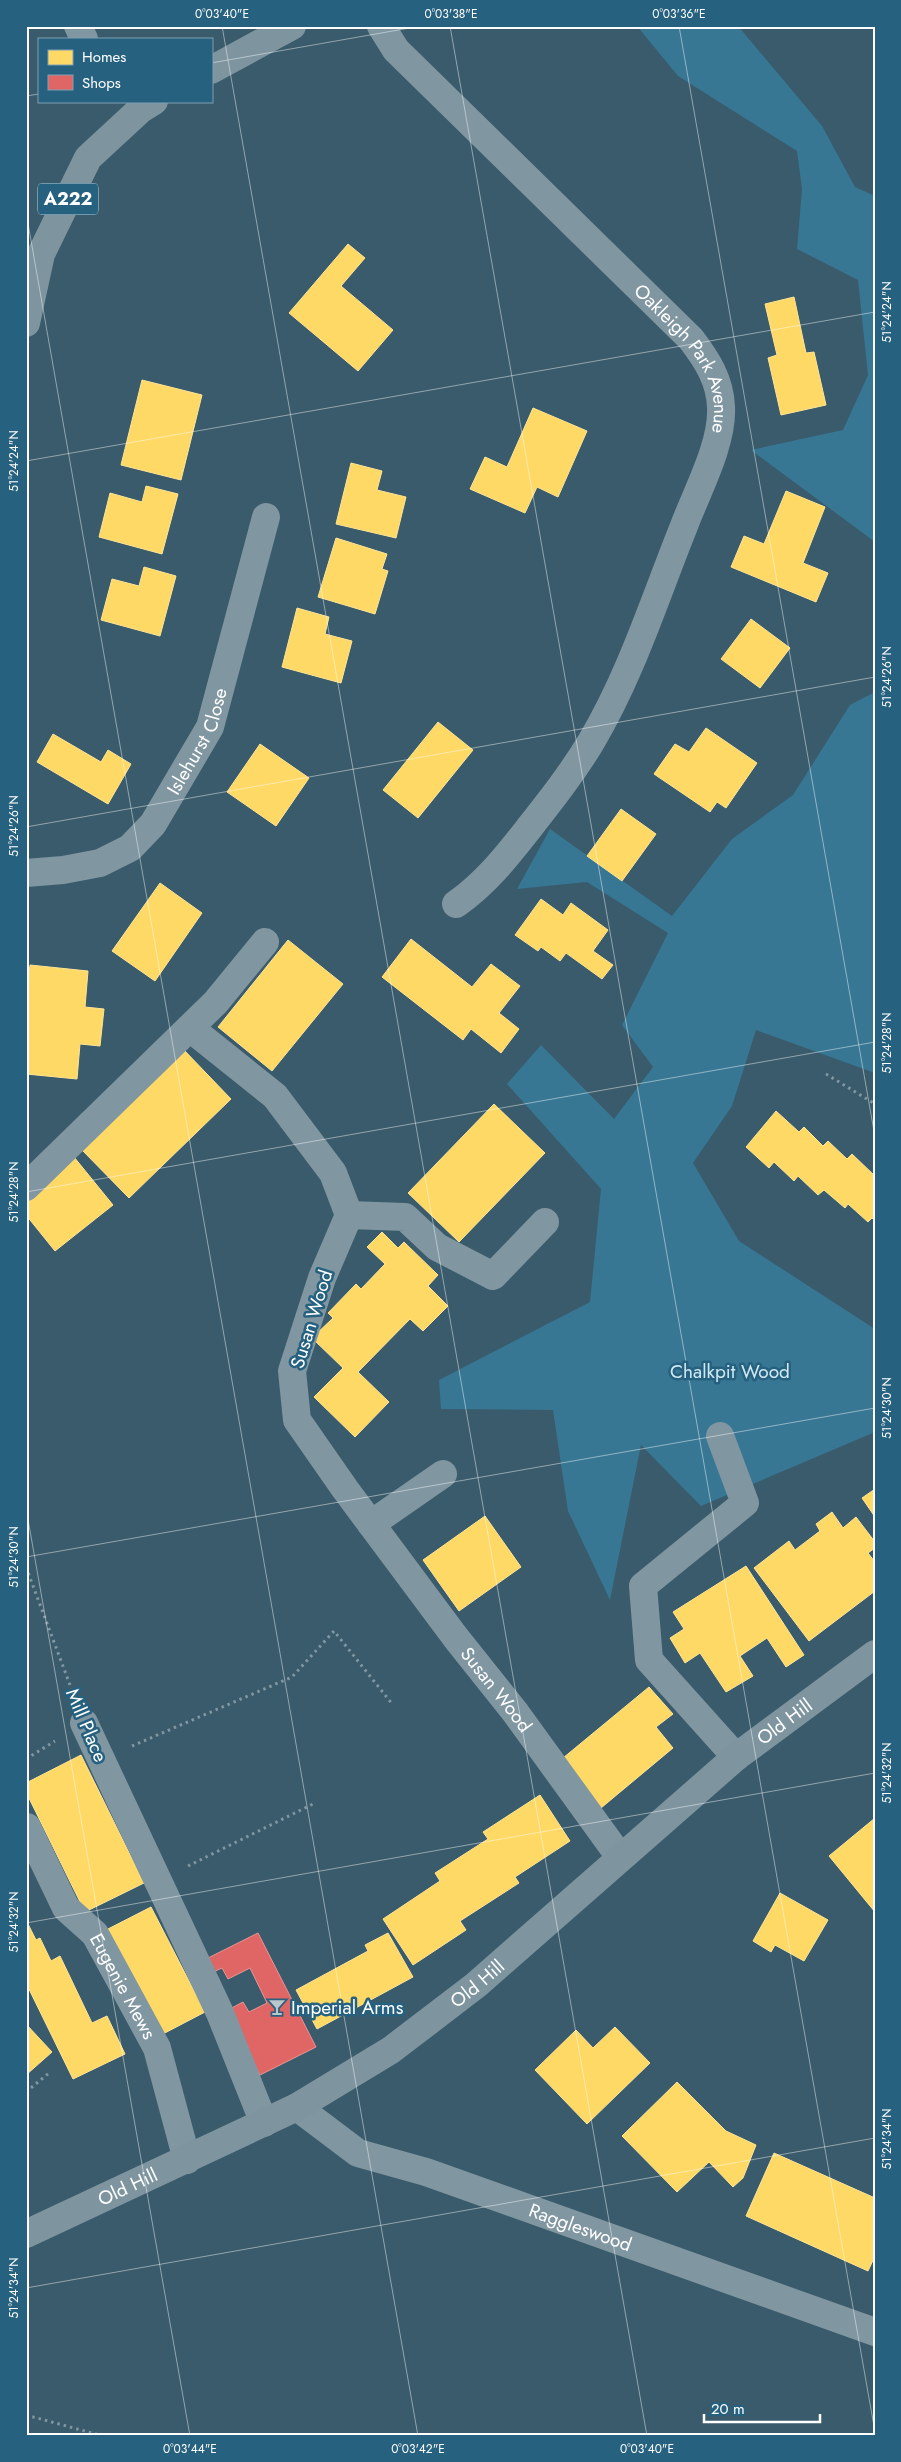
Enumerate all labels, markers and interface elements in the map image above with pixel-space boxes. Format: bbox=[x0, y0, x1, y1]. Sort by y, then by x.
text: 0°03'40"E bbox=[195, 5, 249, 23]
text: 0°03'38"E bbox=[425, 5, 478, 23]
text: 0°03'36"E bbox=[652, 5, 706, 23]
legend bbox=[38, 38, 212, 102]
text: Homes bbox=[82, 46, 126, 68]
text: Shops bbox=[82, 72, 121, 94]
road number: A222 bbox=[38, 183, 98, 214]
street label: Oakleigh Park Avenue bbox=[628, 277, 734, 436]
text: 51°24'24"N bbox=[878, 281, 896, 343]
text: 51°24'24"N bbox=[5, 430, 23, 492]
text: 51°24'26"N bbox=[878, 646, 896, 708]
street label: Islehurst Close bbox=[160, 685, 234, 800]
text: 51°24'26"N bbox=[5, 795, 23, 857]
text: 51°24'28"N bbox=[878, 1012, 896, 1074]
text: 51°24'28"N bbox=[5, 1161, 23, 1223]
street label: Susan Wood bbox=[284, 1267, 339, 1372]
park label: Chalkpit Wood bbox=[670, 1358, 790, 1385]
text: 51°24'30"N bbox=[878, 1377, 896, 1439]
text: 51°24'30"N bbox=[5, 1526, 23, 1588]
street label: Susan Wood bbox=[454, 1641, 538, 1738]
street label: Mill Place bbox=[59, 1684, 114, 1766]
street label: Old Hill bbox=[751, 1692, 818, 1751]
text: 51°24'32"N bbox=[878, 1742, 896, 1804]
text: 51°24'32"N bbox=[5, 1891, 23, 1953]
street label: Eugenie Mews bbox=[83, 1928, 163, 2044]
street label: Old Hill bbox=[444, 1953, 510, 2014]
place label: Imperial Arms bbox=[291, 1994, 404, 2021]
bar icon: Imperial Arms bbox=[267, 1997, 287, 2017]
text: 51°24'34"N bbox=[878, 2108, 896, 2170]
street label: Old Hill bbox=[93, 2161, 162, 2213]
street label: Raggleswood bbox=[525, 2197, 635, 2258]
text: 51°24'34"N bbox=[5, 2257, 23, 2319]
scale bar bbox=[704, 2392, 820, 2424]
text: 20 m bbox=[711, 2398, 745, 2420]
text: 0°03'44"E bbox=[163, 2440, 217, 2458]
text: 0°03'42"E bbox=[391, 2440, 445, 2458]
text: 0°03'40"E bbox=[620, 2440, 674, 2458]

